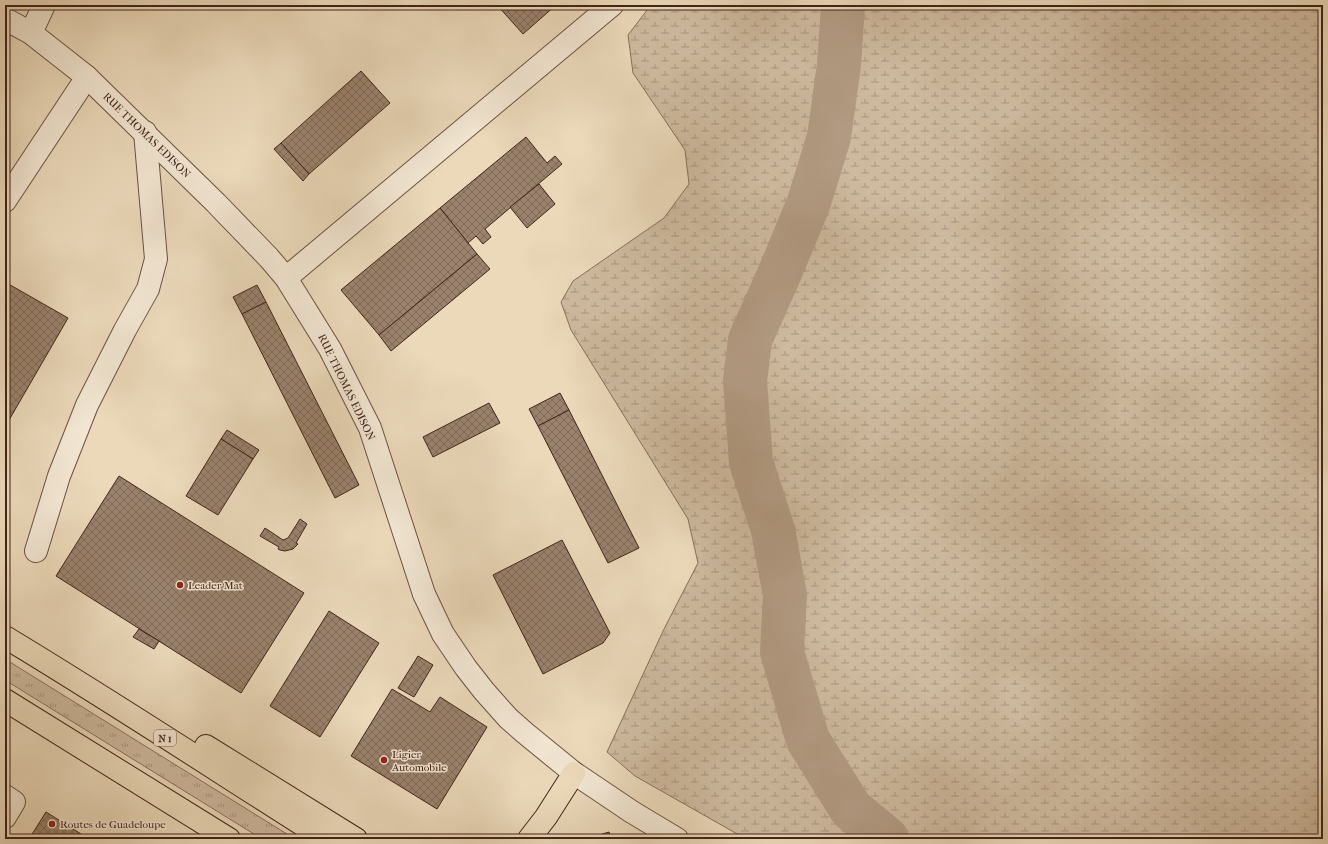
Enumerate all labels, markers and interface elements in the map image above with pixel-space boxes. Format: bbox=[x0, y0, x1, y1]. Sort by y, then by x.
street label: RUE THOMAS EDISON bbox=[100, 90, 194, 181]
street label: RUE THOMAS EDISON bbox=[315, 332, 378, 443]
place label: Leader Mat bbox=[188, 579, 243, 592]
marker: Leader Mat bbox=[175, 580, 185, 590]
road number: N 1 bbox=[154, 730, 176, 746]
place label: Ligier Automobile bbox=[391, 748, 447, 774]
marker: Ligier Automobile bbox=[379, 755, 389, 765]
place label: Routes de Guadeloupe bbox=[60, 818, 166, 831]
marker: Routes de Guadeloupe bbox=[47, 819, 57, 829]

